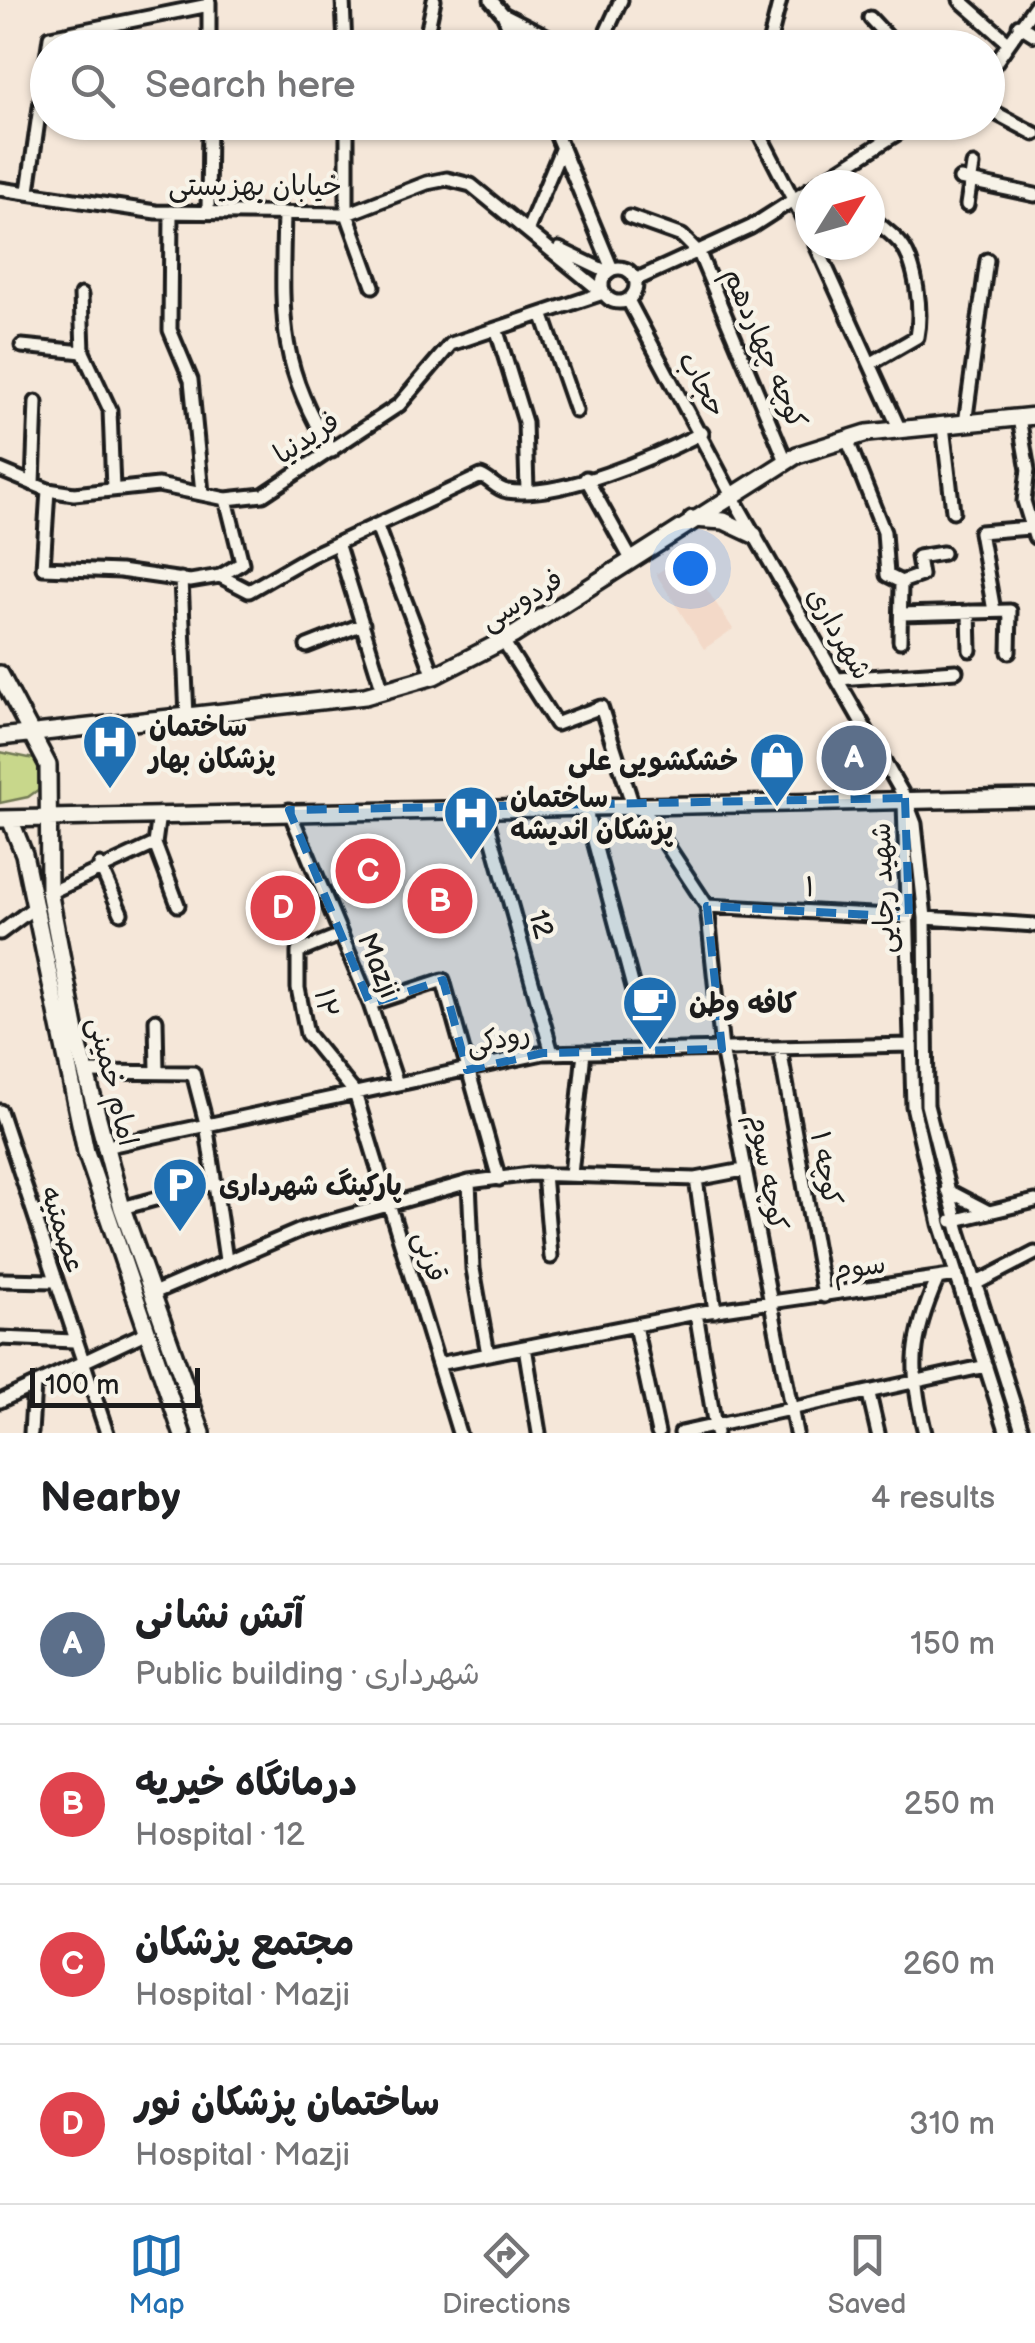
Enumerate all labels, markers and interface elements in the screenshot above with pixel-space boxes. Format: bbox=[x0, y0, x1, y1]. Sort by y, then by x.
search box bbox=[30, 30, 1005, 140]
icon: search bbox=[65, 58, 120, 113]
text: Search here bbox=[145, 63, 356, 108]
street label: خیابان بهزیستی bbox=[168, 170, 342, 203]
north arrow bbox=[795, 170, 885, 260]
street label: کوچه چهاردهم bbox=[712, 263, 813, 436]
street label: حجاب bbox=[670, 346, 733, 423]
street label: فریدنیا bbox=[268, 405, 346, 472]
your location bbox=[665, 543, 716, 594]
street label: فردوسی bbox=[474, 563, 569, 638]
street label: شهرداری bbox=[799, 582, 878, 686]
place label: ساختمان پزشکان بهار bbox=[146, 711, 275, 776]
hospital icon: ساختمان پزشکان بهار bbox=[80, 712, 140, 791]
pin: A bbox=[822, 720, 886, 796]
shop icon: خشکشویی علی bbox=[747, 730, 807, 809]
place label: خشکشویی علی bbox=[568, 745, 738, 779]
place label: ساختمان پزشکان اندیشه bbox=[510, 782, 673, 847]
hospital icon: ساختمان پزشکان اندیشه bbox=[441, 783, 501, 862]
street label: شهید رجایی bbox=[865, 822, 902, 954]
pin: C bbox=[336, 834, 400, 908]
pin: B bbox=[408, 864, 472, 938]
pin: D bbox=[250, 870, 316, 946]
street label: ۱ bbox=[804, 871, 816, 904]
street label: 12 bbox=[521, 907, 560, 943]
street label: Mazji bbox=[350, 928, 405, 1003]
cafe icon: کافه وطن bbox=[620, 973, 680, 1052]
street label: ۱۲ bbox=[307, 986, 345, 1021]
place label: کافه وطن bbox=[689, 988, 798, 1021]
street label: امام خمینی bbox=[77, 1013, 145, 1150]
street label: رودکی bbox=[463, 1017, 533, 1062]
street label: کوچه سوم bbox=[737, 1111, 794, 1234]
street label: ۱ کوچه bbox=[803, 1129, 848, 1208]
parking icon: پارکینگ شهرداری bbox=[150, 1155, 210, 1234]
place label: پارکینگ شهرداری bbox=[219, 1168, 402, 1203]
street label: عصمتیه bbox=[33, 1182, 92, 1277]
street label: قرنی bbox=[406, 1227, 453, 1286]
street label: سوم bbox=[831, 1247, 888, 1291]
scale bar bbox=[30, 1363, 200, 1408]
text: 100 m bbox=[45, 1369, 119, 1402]
text: Nearby bbox=[40, 1473, 180, 1524]
text: 4 results bbox=[871, 1479, 995, 1518]
text: آتش نشانی bbox=[135, 1594, 303, 1639]
text: A bbox=[63, 1625, 82, 1664]
text: 150 m bbox=[910, 1625, 995, 1664]
text: Public building · شهرداری bbox=[135, 1655, 480, 1694]
text: درمانگاه خیریه bbox=[135, 1761, 357, 1806]
text: B bbox=[61, 1785, 84, 1824]
text: 250 m bbox=[904, 1785, 995, 1824]
text: Hospital · 12 bbox=[135, 1816, 305, 1855]
text: مجتمع پزشکان bbox=[135, 1921, 354, 1966]
text: C bbox=[61, 1945, 84, 1984]
text: 260 m bbox=[903, 1945, 995, 1984]
text: Hospital · Mazji bbox=[135, 1976, 350, 2015]
text: ساختمان پزشکان نور bbox=[135, 2081, 440, 2126]
text: D bbox=[61, 2105, 84, 2144]
text: 310 m bbox=[909, 2105, 995, 2144]
text: Hospital · Mazji bbox=[135, 2136, 350, 2175]
tab: Map bbox=[129, 2228, 185, 2321]
tab: Directions bbox=[442, 2228, 571, 2321]
tab: Saved bbox=[828, 2228, 906, 2321]

